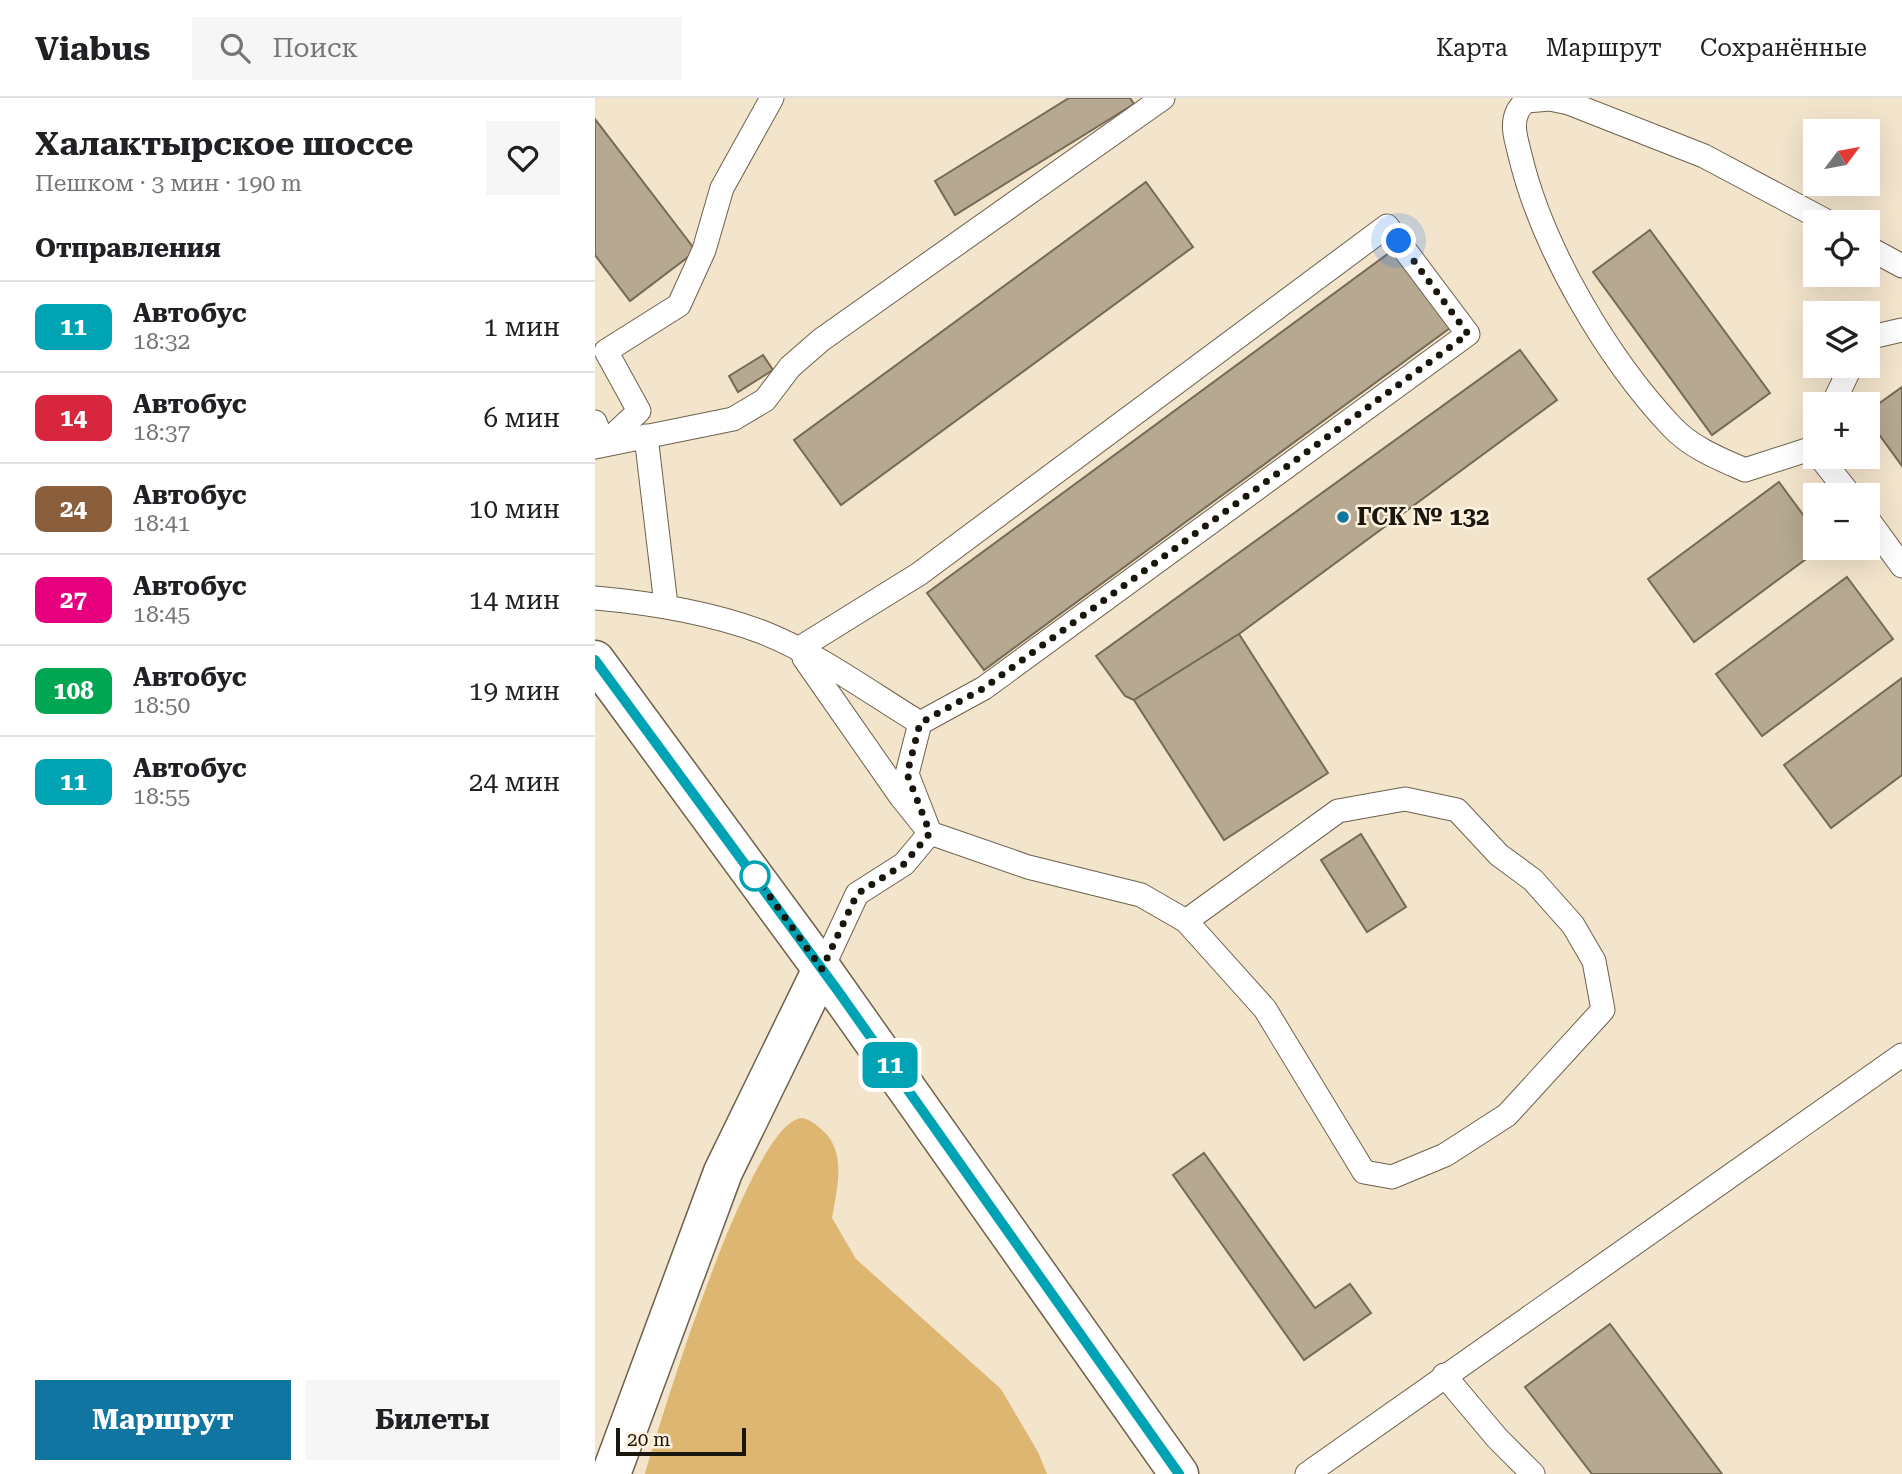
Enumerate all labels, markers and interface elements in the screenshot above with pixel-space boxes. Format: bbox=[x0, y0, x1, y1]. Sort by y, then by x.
search box bbox=[192, 17, 682, 80]
text: Viabus bbox=[35, 29, 150, 68]
icon: search bbox=[216, 29, 254, 67]
text: Поиск bbox=[272, 33, 358, 63]
text: Карта bbox=[1436, 34, 1508, 62]
text: Маршрут bbox=[1546, 34, 1662, 62]
text: Сохранённые bbox=[1700, 34, 1867, 62]
north arrow bbox=[1803, 119, 1879, 196]
map controls bbox=[1803, 119, 1880, 560]
button: heart bbox=[486, 121, 560, 195]
text: Халактырское шоссе bbox=[35, 124, 413, 163]
text: Пешком · 3 мин · 190 m bbox=[35, 170, 302, 197]
button: locate bbox=[1803, 210, 1880, 287]
your location bbox=[1381, 223, 1416, 258]
text: Отправления bbox=[35, 233, 221, 263]
text: Автобус bbox=[133, 298, 247, 328]
button: layers bbox=[1803, 301, 1880, 378]
text: 1 мин bbox=[483, 312, 560, 342]
text: 11 bbox=[60, 313, 87, 341]
text: 18:32 bbox=[133, 328, 190, 355]
text: Автобус bbox=[133, 389, 247, 419]
button: + bbox=[1803, 392, 1880, 469]
text: 6 мин bbox=[483, 403, 560, 433]
text: 14 bbox=[60, 404, 87, 432]
text: 18:37 bbox=[133, 419, 190, 446]
text: Автобус bbox=[133, 480, 247, 510]
button: − bbox=[1803, 483, 1880, 560]
text: 10 мин bbox=[469, 494, 560, 524]
text: 24 bbox=[60, 495, 87, 523]
place label: ГСК № 132 bbox=[1357, 503, 1490, 531]
marker: ГСК № 132 bbox=[1335, 509, 1351, 525]
text: 18:41 bbox=[133, 510, 190, 537]
text: Автобус bbox=[133, 571, 247, 601]
text: 14 мин bbox=[469, 585, 560, 615]
text: 27 bbox=[60, 586, 87, 614]
text: 18:45 bbox=[133, 601, 190, 628]
text: Автобус bbox=[133, 662, 247, 692]
text: 19 мин bbox=[469, 676, 560, 706]
text: 108 bbox=[53, 677, 94, 705]
text: 18:50 bbox=[133, 692, 190, 719]
text: Автобус bbox=[133, 753, 247, 783]
text: 24 мин bbox=[469, 767, 560, 797]
text: 11 bbox=[60, 768, 87, 796]
text: 18:55 bbox=[133, 783, 190, 810]
unlabelled marker bbox=[740, 861, 770, 891]
line badge: 11 bbox=[859, 1042, 921, 1088]
text: 11 bbox=[877, 1051, 903, 1079]
button: Маршрут bbox=[35, 1380, 291, 1460]
button: Билеты bbox=[305, 1380, 560, 1460]
scale bar bbox=[616, 1425, 745, 1457]
text: 20 m bbox=[627, 1428, 670, 1451]

